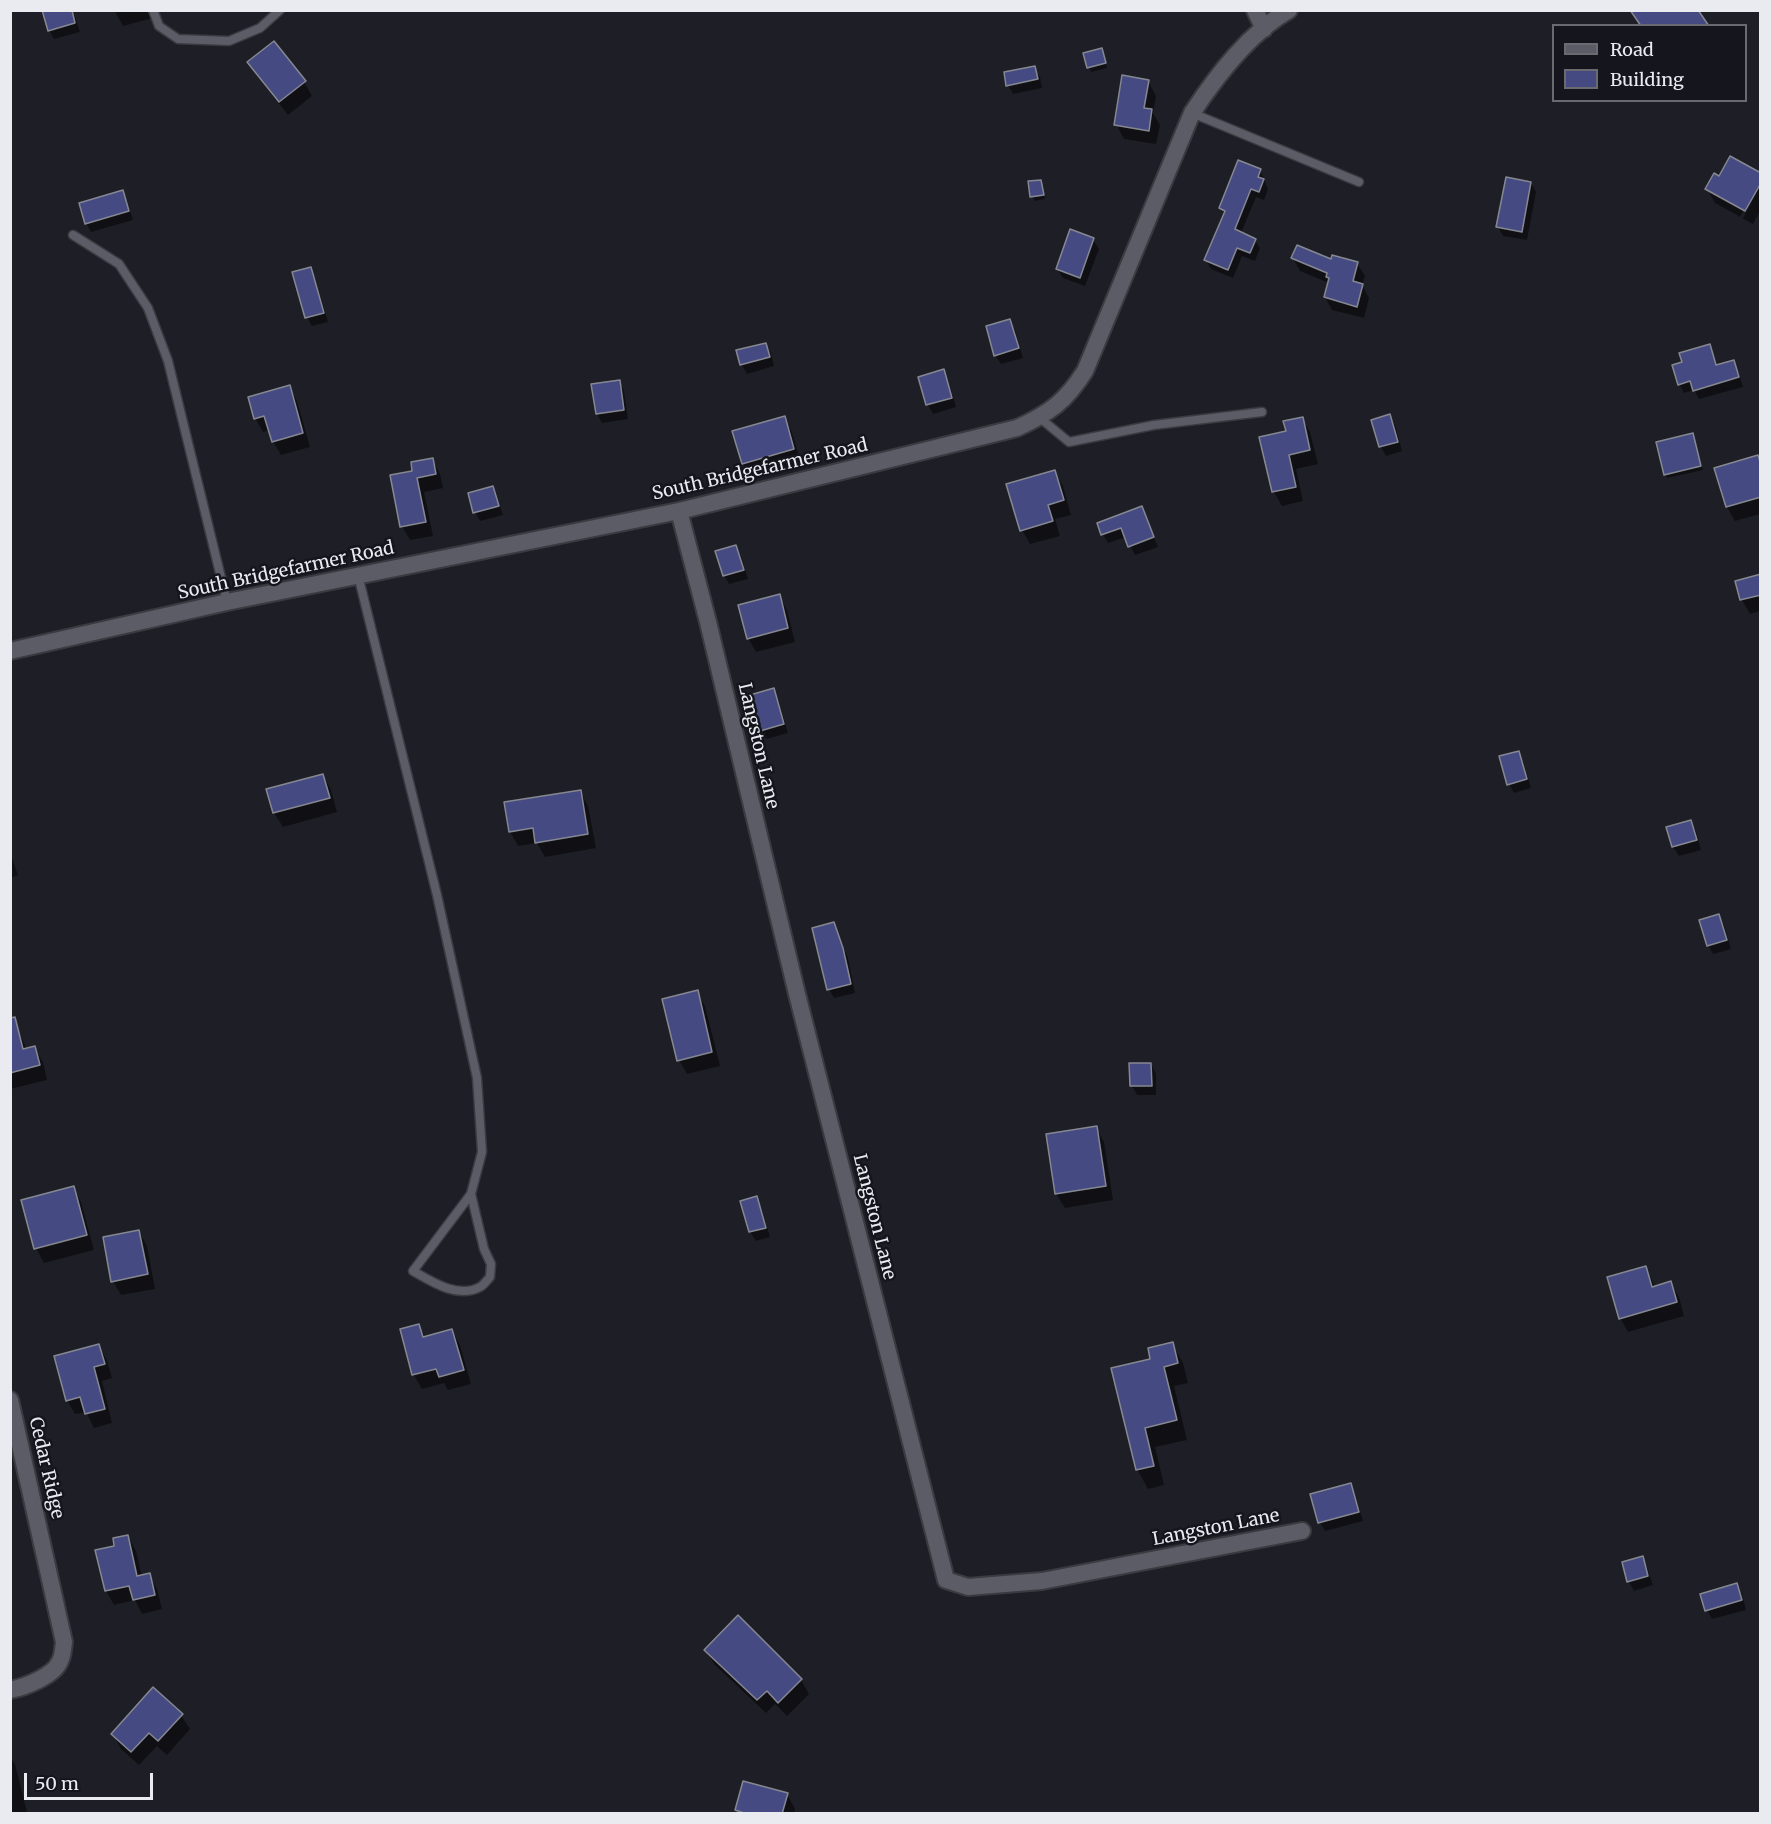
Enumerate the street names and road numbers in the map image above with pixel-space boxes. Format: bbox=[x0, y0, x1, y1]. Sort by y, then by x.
street label: South Bridgefarmer Road bbox=[650, 435, 870, 505]
street label: South Bridgefarmer Road bbox=[176, 538, 396, 604]
street label: Langston Lane bbox=[733, 681, 783, 811]
street label: Langston Lane bbox=[848, 1152, 900, 1282]
street label: Cedar Ridge bbox=[24, 1415, 68, 1521]
street label: Langston Lane bbox=[1151, 1505, 1281, 1551]

